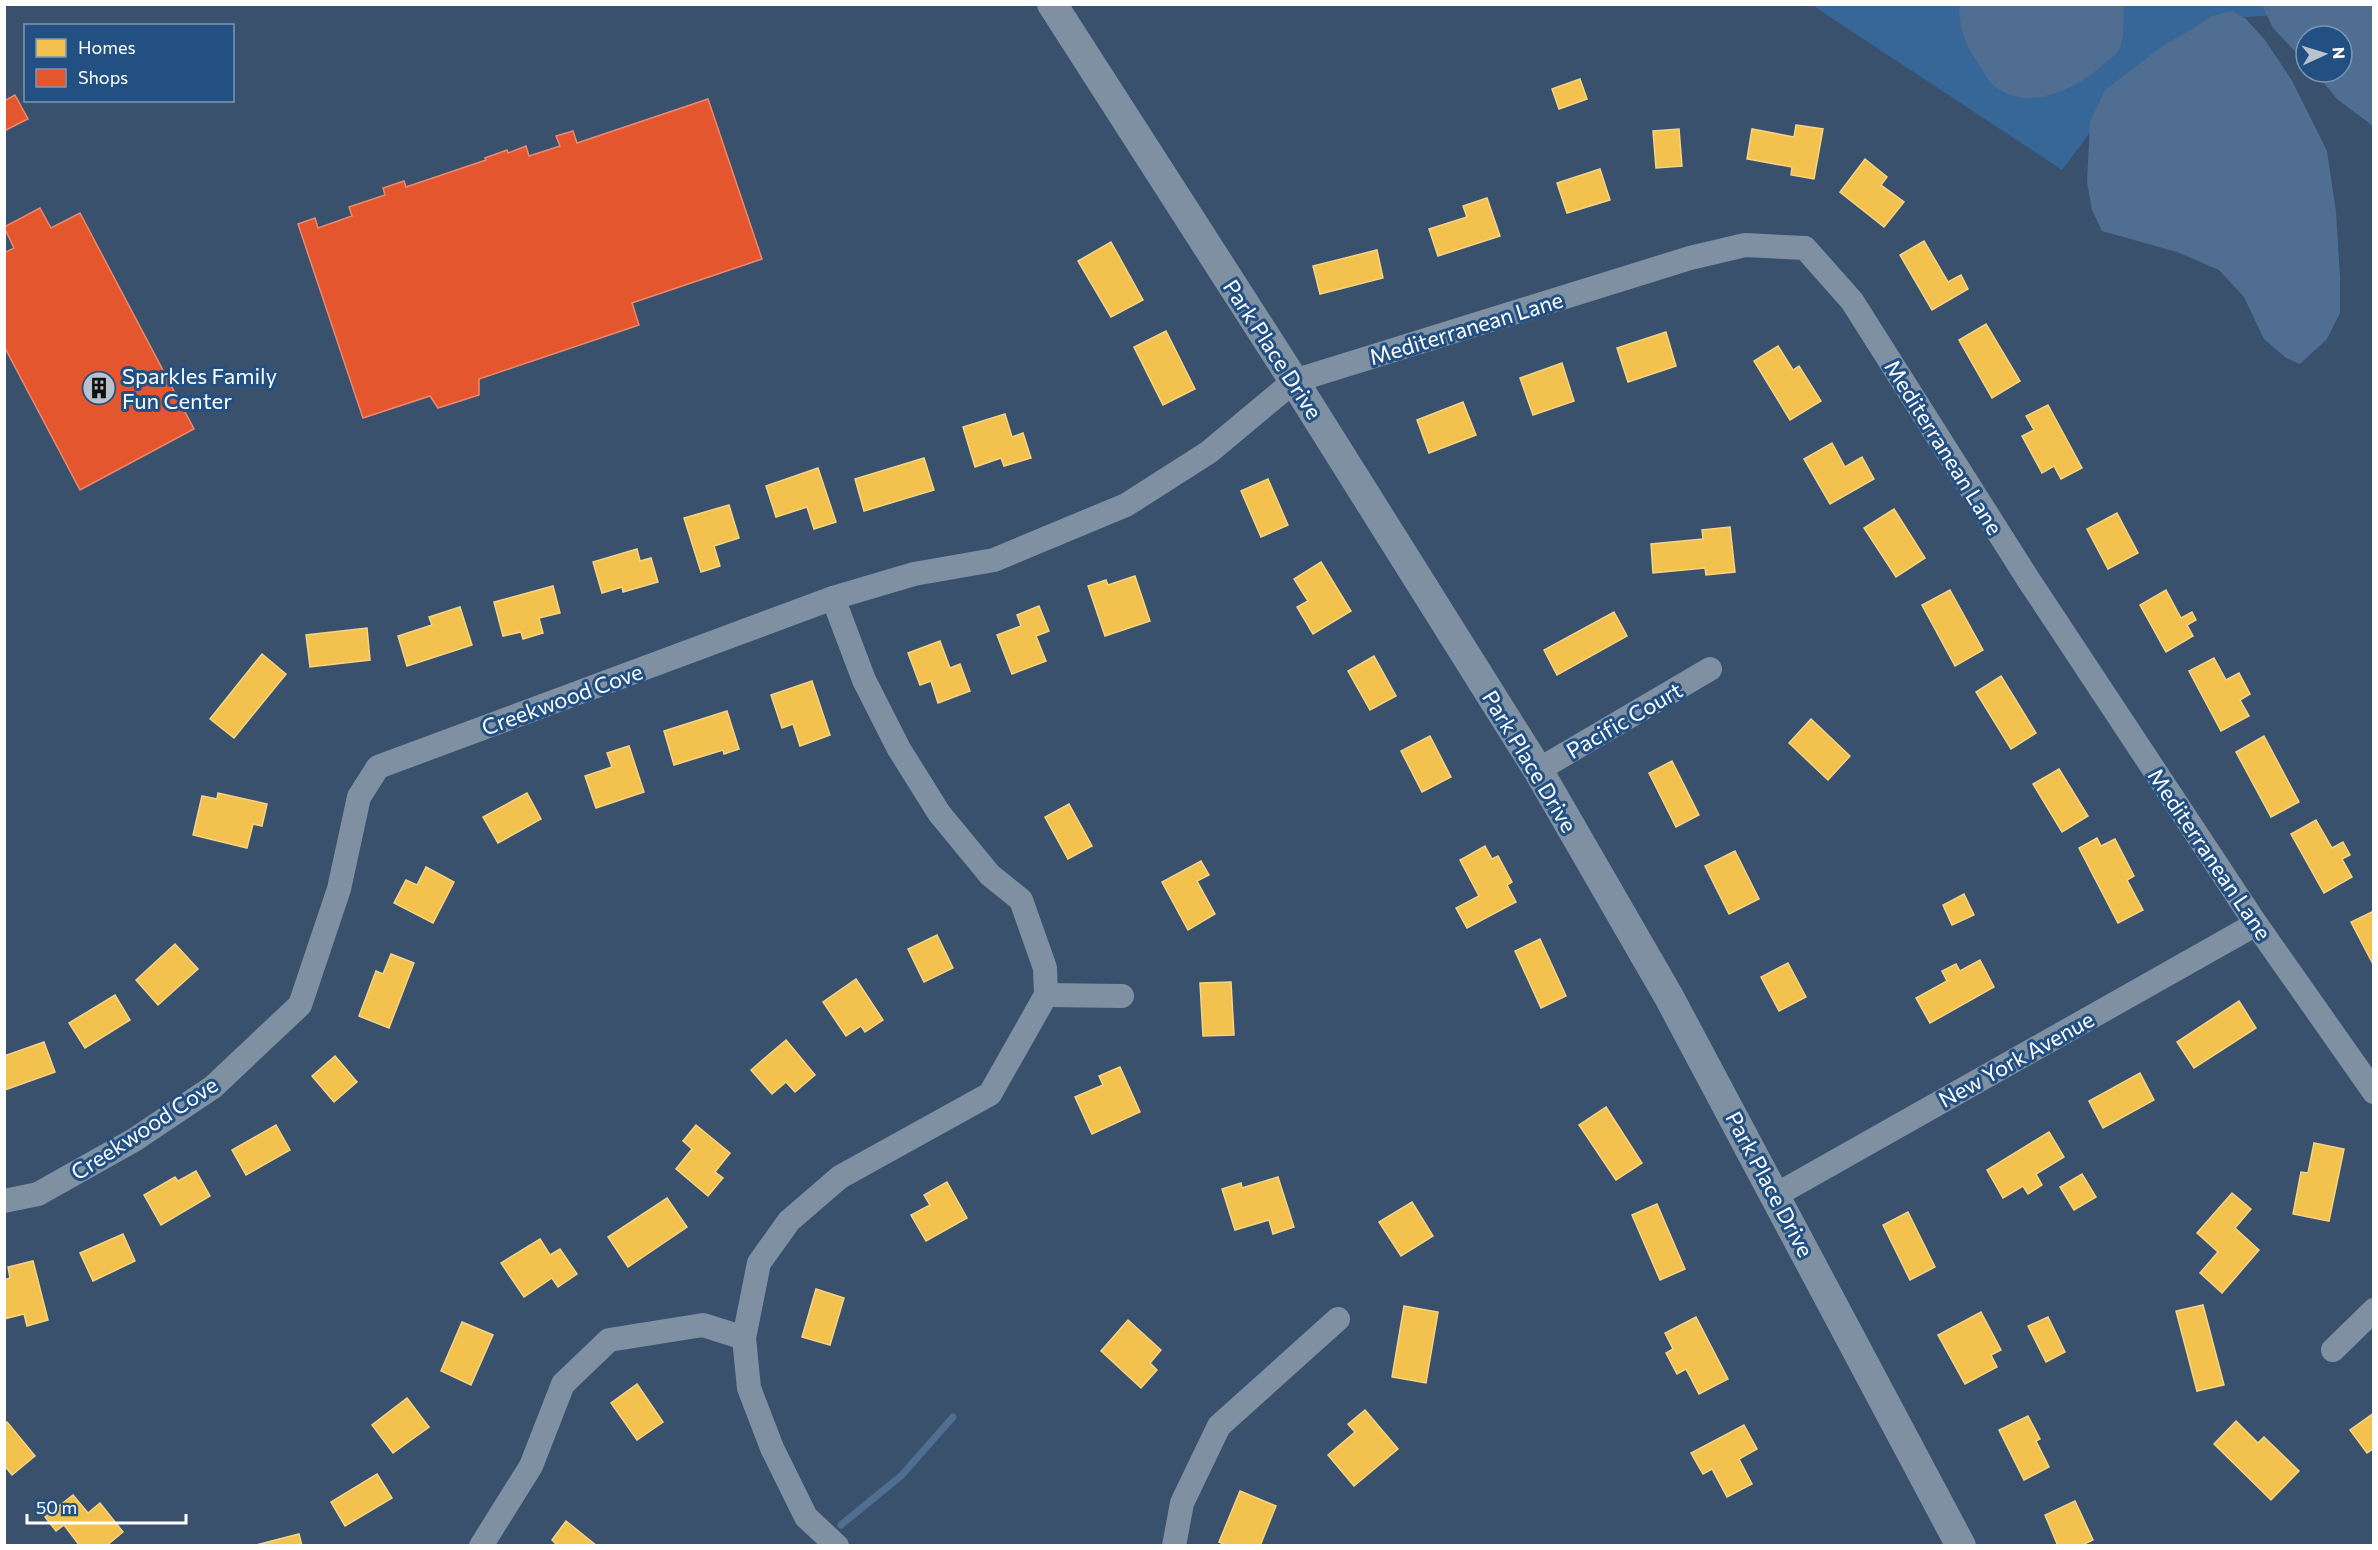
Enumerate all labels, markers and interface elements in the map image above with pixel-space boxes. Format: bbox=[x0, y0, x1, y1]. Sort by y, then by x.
legend bbox=[24, 24, 234, 102]
north arrow bbox=[2294, 24, 2354, 84]
text: Homes bbox=[78, 36, 136, 58]
text: N bbox=[2330, 46, 2349, 60]
text: Shops bbox=[78, 66, 128, 88]
street label: Park Place Drive bbox=[1218, 274, 1328, 424]
street label: Mediterranean Lane bbox=[1366, 286, 1566, 370]
street label: Mediterranean Lane bbox=[1879, 355, 2009, 539]
place label: Sparkles Family Fun Center bbox=[122, 362, 277, 414]
building icon: Sparkles Family Fun Center bbox=[81, 370, 117, 406]
street label: Creekwood Cove bbox=[478, 657, 646, 741]
street label: Pacific Court bbox=[1561, 676, 1687, 764]
street label: Park Place Drive bbox=[1477, 685, 1583, 837]
street label: Mediterranean Lane bbox=[2143, 763, 2277, 945]
street label: New York Avenue bbox=[1934, 1005, 2098, 1113]
street label: Creekwood Cove bbox=[66, 1071, 222, 1185]
street label: Park Place Drive bbox=[1720, 1107, 1820, 1261]
scale bar bbox=[27, 1487, 186, 1525]
text: 50 m bbox=[36, 1496, 77, 1518]

